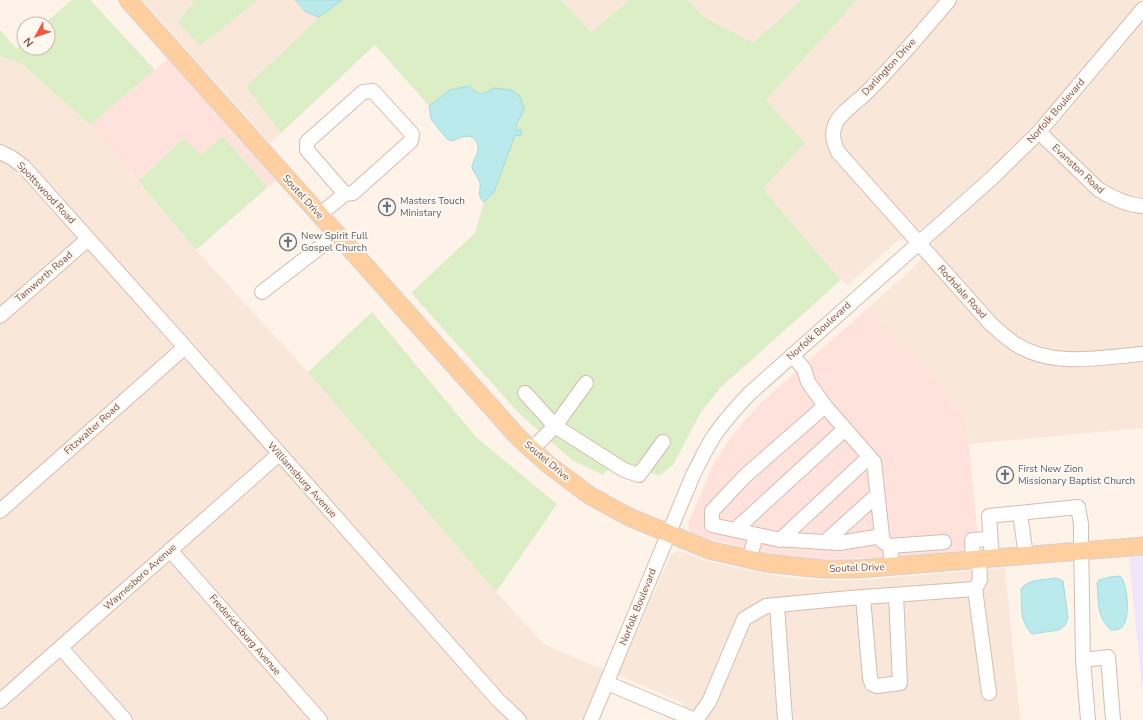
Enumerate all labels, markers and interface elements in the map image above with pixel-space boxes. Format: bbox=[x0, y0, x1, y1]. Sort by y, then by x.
north arrow bbox=[16, 16, 56, 56]
text: N bbox=[20, 34, 37, 50]
street label: Darlington Drive bbox=[859, 35, 919, 99]
street label: Norfolk Boulevard bbox=[1024, 75, 1088, 146]
street label: Evanston Road bbox=[1049, 141, 1107, 197]
street label: Spottswood Road bbox=[14, 159, 79, 227]
street label: Soutel Drive bbox=[279, 172, 327, 222]
place label: Masters Touch Ministary bbox=[400, 194, 465, 220]
church icon: Masters Touch Ministary bbox=[377, 197, 397, 217]
place label: New Spirit Full Gospel Church bbox=[301, 229, 368, 255]
church icon: New Spirit Full Gospel Church bbox=[278, 232, 298, 252]
street label: Tamworth Road bbox=[12, 248, 76, 306]
street label: Rochdale Road bbox=[934, 262, 990, 322]
street label: Norfolk Boulevard bbox=[784, 298, 854, 364]
street label: Fitzwalter Road bbox=[61, 400, 123, 458]
street label: Soutel Drive bbox=[521, 438, 573, 484]
street label: Williamsburg Avenue bbox=[264, 439, 340, 521]
place label: First New Zion Missionary Baptist Church bbox=[1018, 462, 1135, 488]
church icon: First New Zion Missionary Baptist Church bbox=[995, 465, 1015, 485]
street label: Waynesboro Avenue bbox=[100, 540, 180, 614]
street label: Soutel Drive bbox=[829, 560, 885, 576]
street label: Norfolk Boulevard bbox=[616, 566, 660, 648]
street label: Fredericksburg Avenue bbox=[206, 592, 284, 678]

